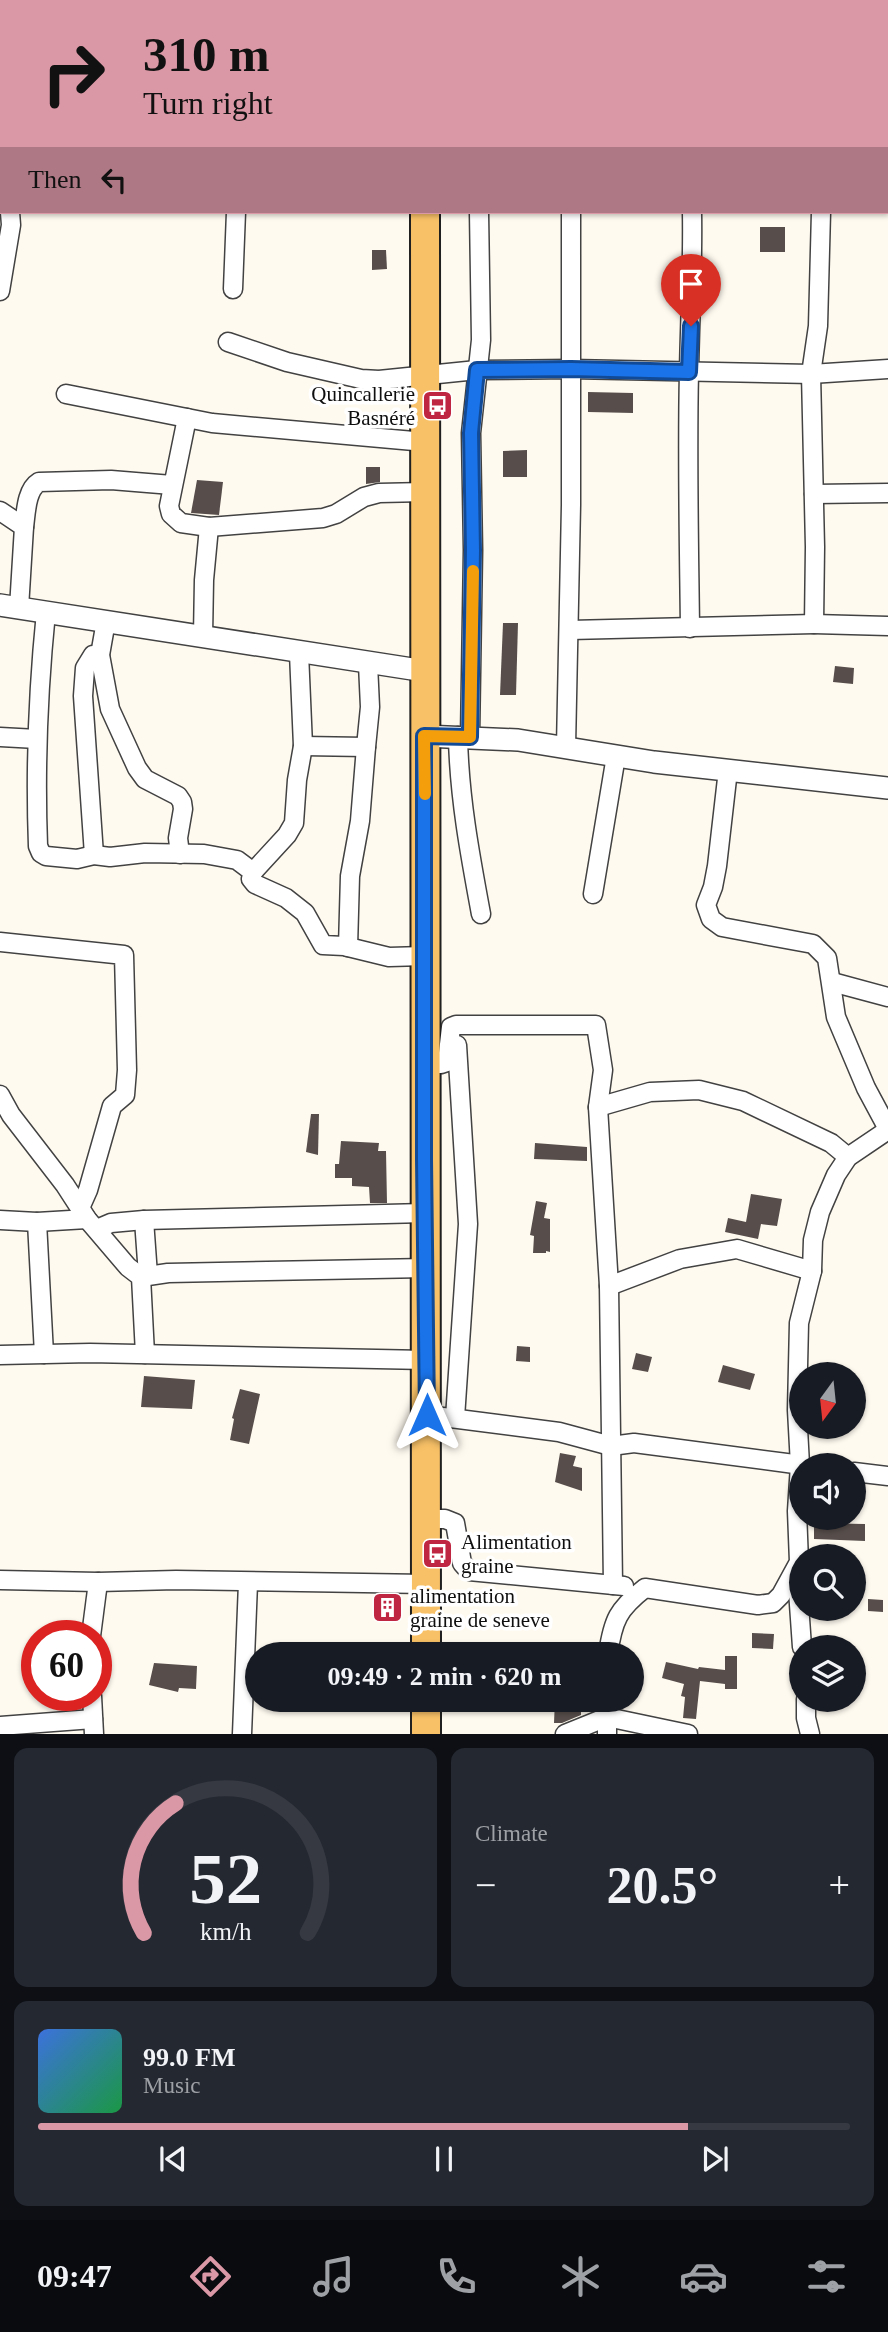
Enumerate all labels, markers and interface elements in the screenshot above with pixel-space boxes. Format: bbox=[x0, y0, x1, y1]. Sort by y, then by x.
text: 310 m bbox=[143, 27, 270, 82]
icon: right bbox=[28, 28, 119, 119]
text: Turn right bbox=[143, 85, 273, 121]
icon: left bbox=[95, 161, 133, 199]
text: Then bbox=[28, 165, 81, 194]
pin bbox=[661, 254, 721, 326]
icon: arrive bbox=[672, 265, 710, 303]
place label: Quincallerie Basnéré bbox=[311, 382, 415, 430]
bus stop icon: Quincallerie Basnéré bbox=[421, 389, 455, 423]
north arrow bbox=[789, 1362, 866, 1438]
map controls bbox=[789, 1362, 866, 1712]
position arrow bbox=[390, 1378, 464, 1452]
button: sound bbox=[789, 1453, 866, 1530]
place label: Alimentation graine bbox=[461, 1530, 572, 1578]
bus stop icon: Alimentation graine bbox=[421, 1537, 455, 1571]
button: search bbox=[789, 1544, 866, 1621]
place label: alimentation graine de seneve bbox=[410, 1584, 550, 1632]
building icon: alimentation graine de seneve bbox=[370, 1591, 404, 1625]
speed limit sign: 60 bbox=[21, 1620, 112, 1711]
button: layers bbox=[789, 1635, 866, 1712]
text: 09:49 · 2 min · 620 m bbox=[328, 1662, 562, 1691]
text: Climate bbox=[475, 1821, 548, 1846]
text: 52 bbox=[189, 1839, 262, 1920]
text: 20.5° bbox=[607, 1857, 718, 1914]
text: − bbox=[475, 1864, 496, 1906]
text: + bbox=[829, 1864, 850, 1906]
text: km/h bbox=[200, 1918, 252, 1945]
text: 99.0 FM bbox=[143, 2043, 235, 2072]
text: Music bbox=[143, 2073, 201, 2098]
icon: previous bbox=[154, 2140, 192, 2178]
icon: pause bbox=[425, 2140, 463, 2178]
icon: next bbox=[696, 2140, 734, 2178]
icon: directions bbox=[186, 2252, 235, 2301]
icon: music bbox=[309, 2252, 358, 2301]
icon: phone bbox=[432, 2252, 481, 2301]
icon: climate bbox=[556, 2252, 605, 2301]
icon: car bbox=[679, 2252, 728, 2301]
icon: filters bbox=[802, 2252, 851, 2301]
text: 09:47 bbox=[37, 2258, 112, 2294]

